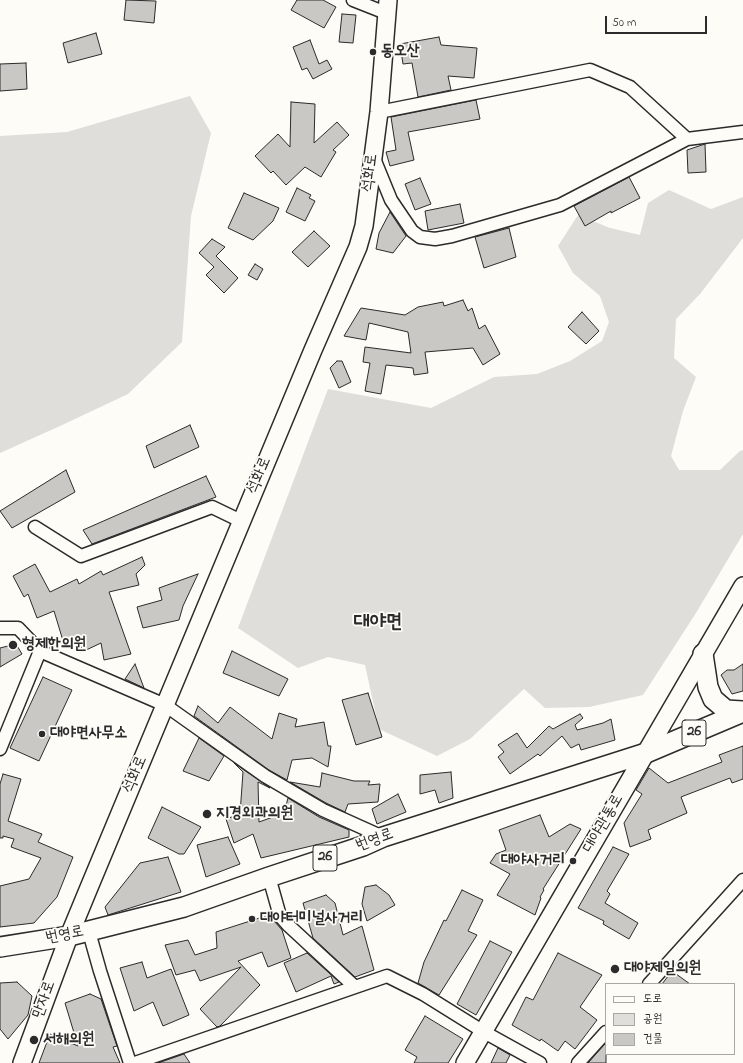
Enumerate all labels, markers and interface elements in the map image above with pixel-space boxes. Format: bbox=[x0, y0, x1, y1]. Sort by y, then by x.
scale bar bbox=[607, 8, 709, 34]
text: 50 m bbox=[612, 14, 636, 32]
place label: 동오산 bbox=[381, 42, 420, 62]
marker: 동오산 bbox=[368, 47, 378, 57]
street label: 석화로 bbox=[359, 153, 383, 193]
street label: 석화로 bbox=[244, 454, 276, 498]
district label: 대야면 bbox=[354, 612, 402, 636]
place label: 형제한의원 bbox=[22, 635, 86, 655]
marker: 형제한의원 bbox=[7, 639, 19, 651]
road number: 26 bbox=[682, 720, 706, 746]
place label: 대야면사무소 bbox=[50, 724, 127, 744]
marker: 대야면사무소 bbox=[37, 729, 47, 739]
street label: 석화로 bbox=[120, 753, 152, 797]
street label: 대야관통로 bbox=[580, 791, 628, 857]
place label: 지경외과의원 bbox=[216, 804, 293, 824]
marker: 지경외과의원 bbox=[201, 808, 213, 820]
street label: 번영로 bbox=[354, 825, 396, 857]
road number: 26 bbox=[313, 845, 337, 871]
place label: 대야사거리 bbox=[501, 851, 565, 871]
marker: 대야사거리 bbox=[568, 856, 578, 866]
place label: 대야터미널사거리 bbox=[260, 909, 363, 929]
marker: 대야터미널사거리 bbox=[247, 914, 257, 924]
street label: 번영로 bbox=[44, 923, 86, 949]
place label: 대야제일의원 bbox=[624, 959, 701, 979]
marker: 대야제일의원 bbox=[609, 963, 621, 975]
street label: 만자로 bbox=[29, 979, 61, 1021]
legend bbox=[605, 983, 735, 1055]
text: 도로 bbox=[643, 990, 662, 1008]
text: 공원 bbox=[643, 1010, 662, 1028]
place label: 서해의원 bbox=[43, 1030, 94, 1050]
text: 건물 bbox=[643, 1030, 662, 1048]
marker: 서해의원 bbox=[28, 1034, 40, 1046]

